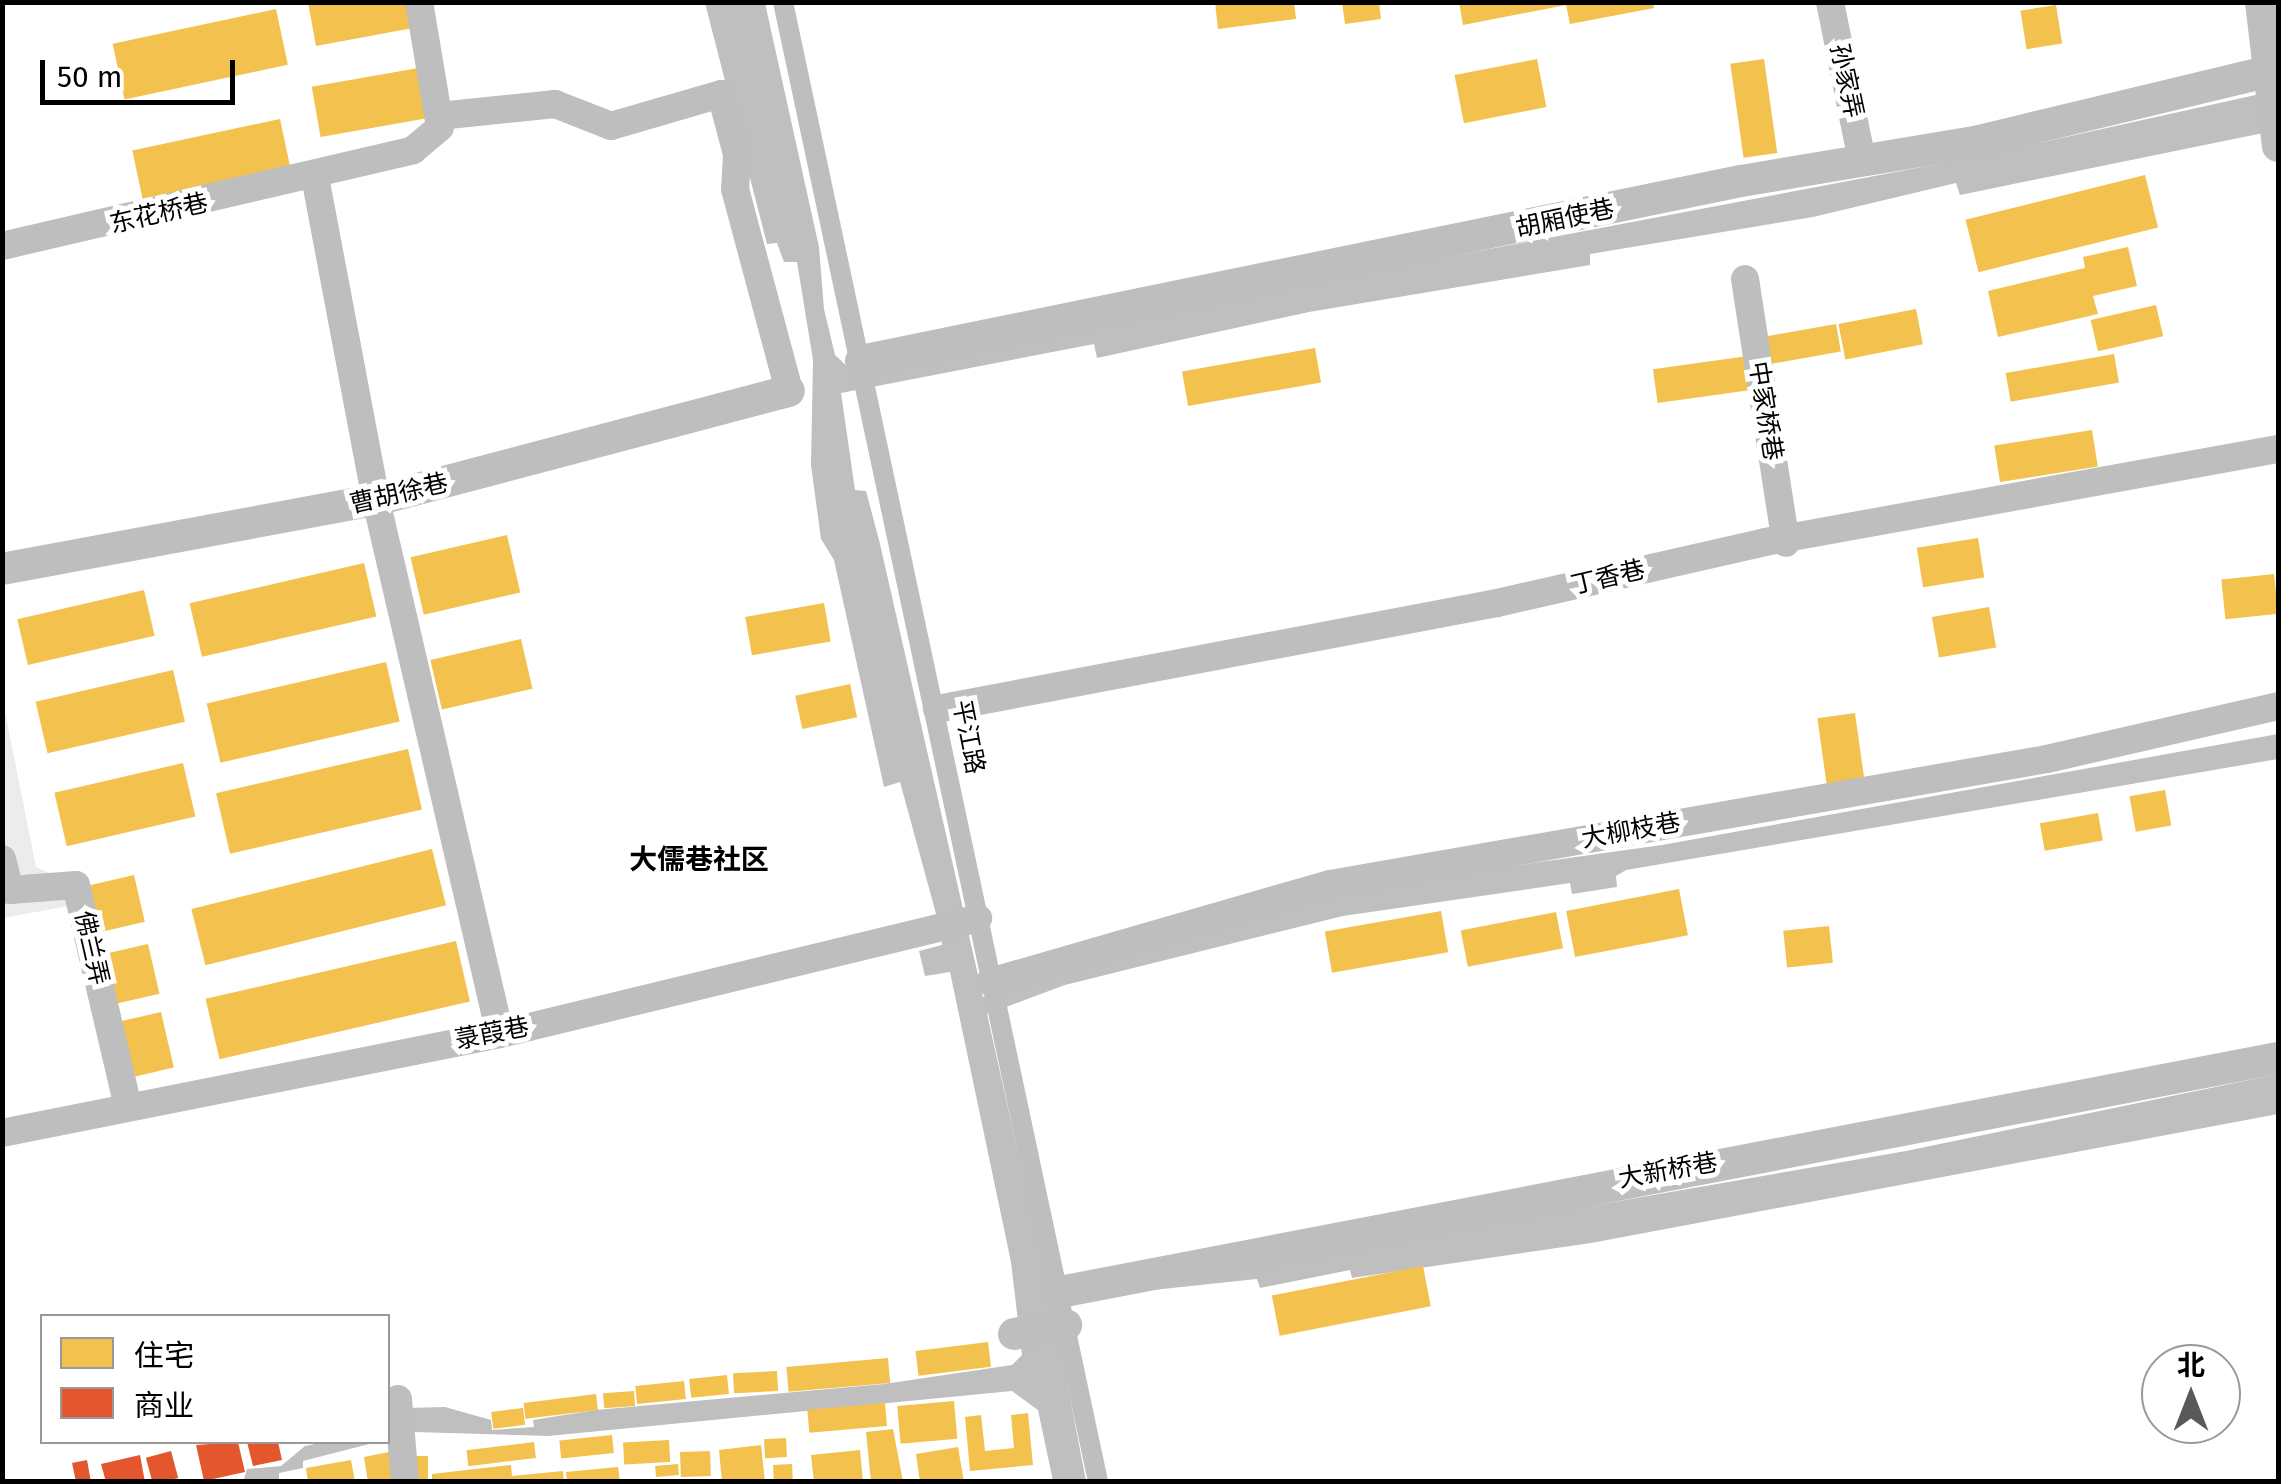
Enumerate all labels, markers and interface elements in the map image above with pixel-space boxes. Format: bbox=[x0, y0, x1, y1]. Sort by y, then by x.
scale bar bbox=[45, 40, 240, 102]
street label: 孙家弄 bbox=[1824, 41, 1868, 121]
text: 50 m bbox=[57, 59, 122, 95]
street label: 东花桥巷 bbox=[107, 188, 211, 240]
street label: 胡厢使巷 bbox=[1513, 194, 1617, 244]
street label: 中家桥巷 bbox=[1742, 359, 1788, 463]
street label: 曹胡徐巷 bbox=[347, 468, 451, 520]
street label: 丁香巷 bbox=[1568, 555, 1648, 601]
street label: 平江路 bbox=[946, 697, 990, 777]
street label: 大柳枝巷 bbox=[1579, 808, 1683, 854]
district label: 大儒巷社区 bbox=[629, 843, 769, 877]
street label: 佛兰弄 bbox=[68, 908, 114, 988]
street label: 菉葭巷 bbox=[452, 1012, 532, 1056]
street label: 大新桥巷 bbox=[1616, 1148, 1720, 1194]
legend bbox=[40, 1314, 390, 1444]
text: 住宅 bbox=[134, 1338, 194, 1374]
north arrow bbox=[2141, 1344, 2241, 1444]
text: 北 bbox=[2177, 1349, 2205, 1382]
text: 商业 bbox=[134, 1388, 194, 1424]

